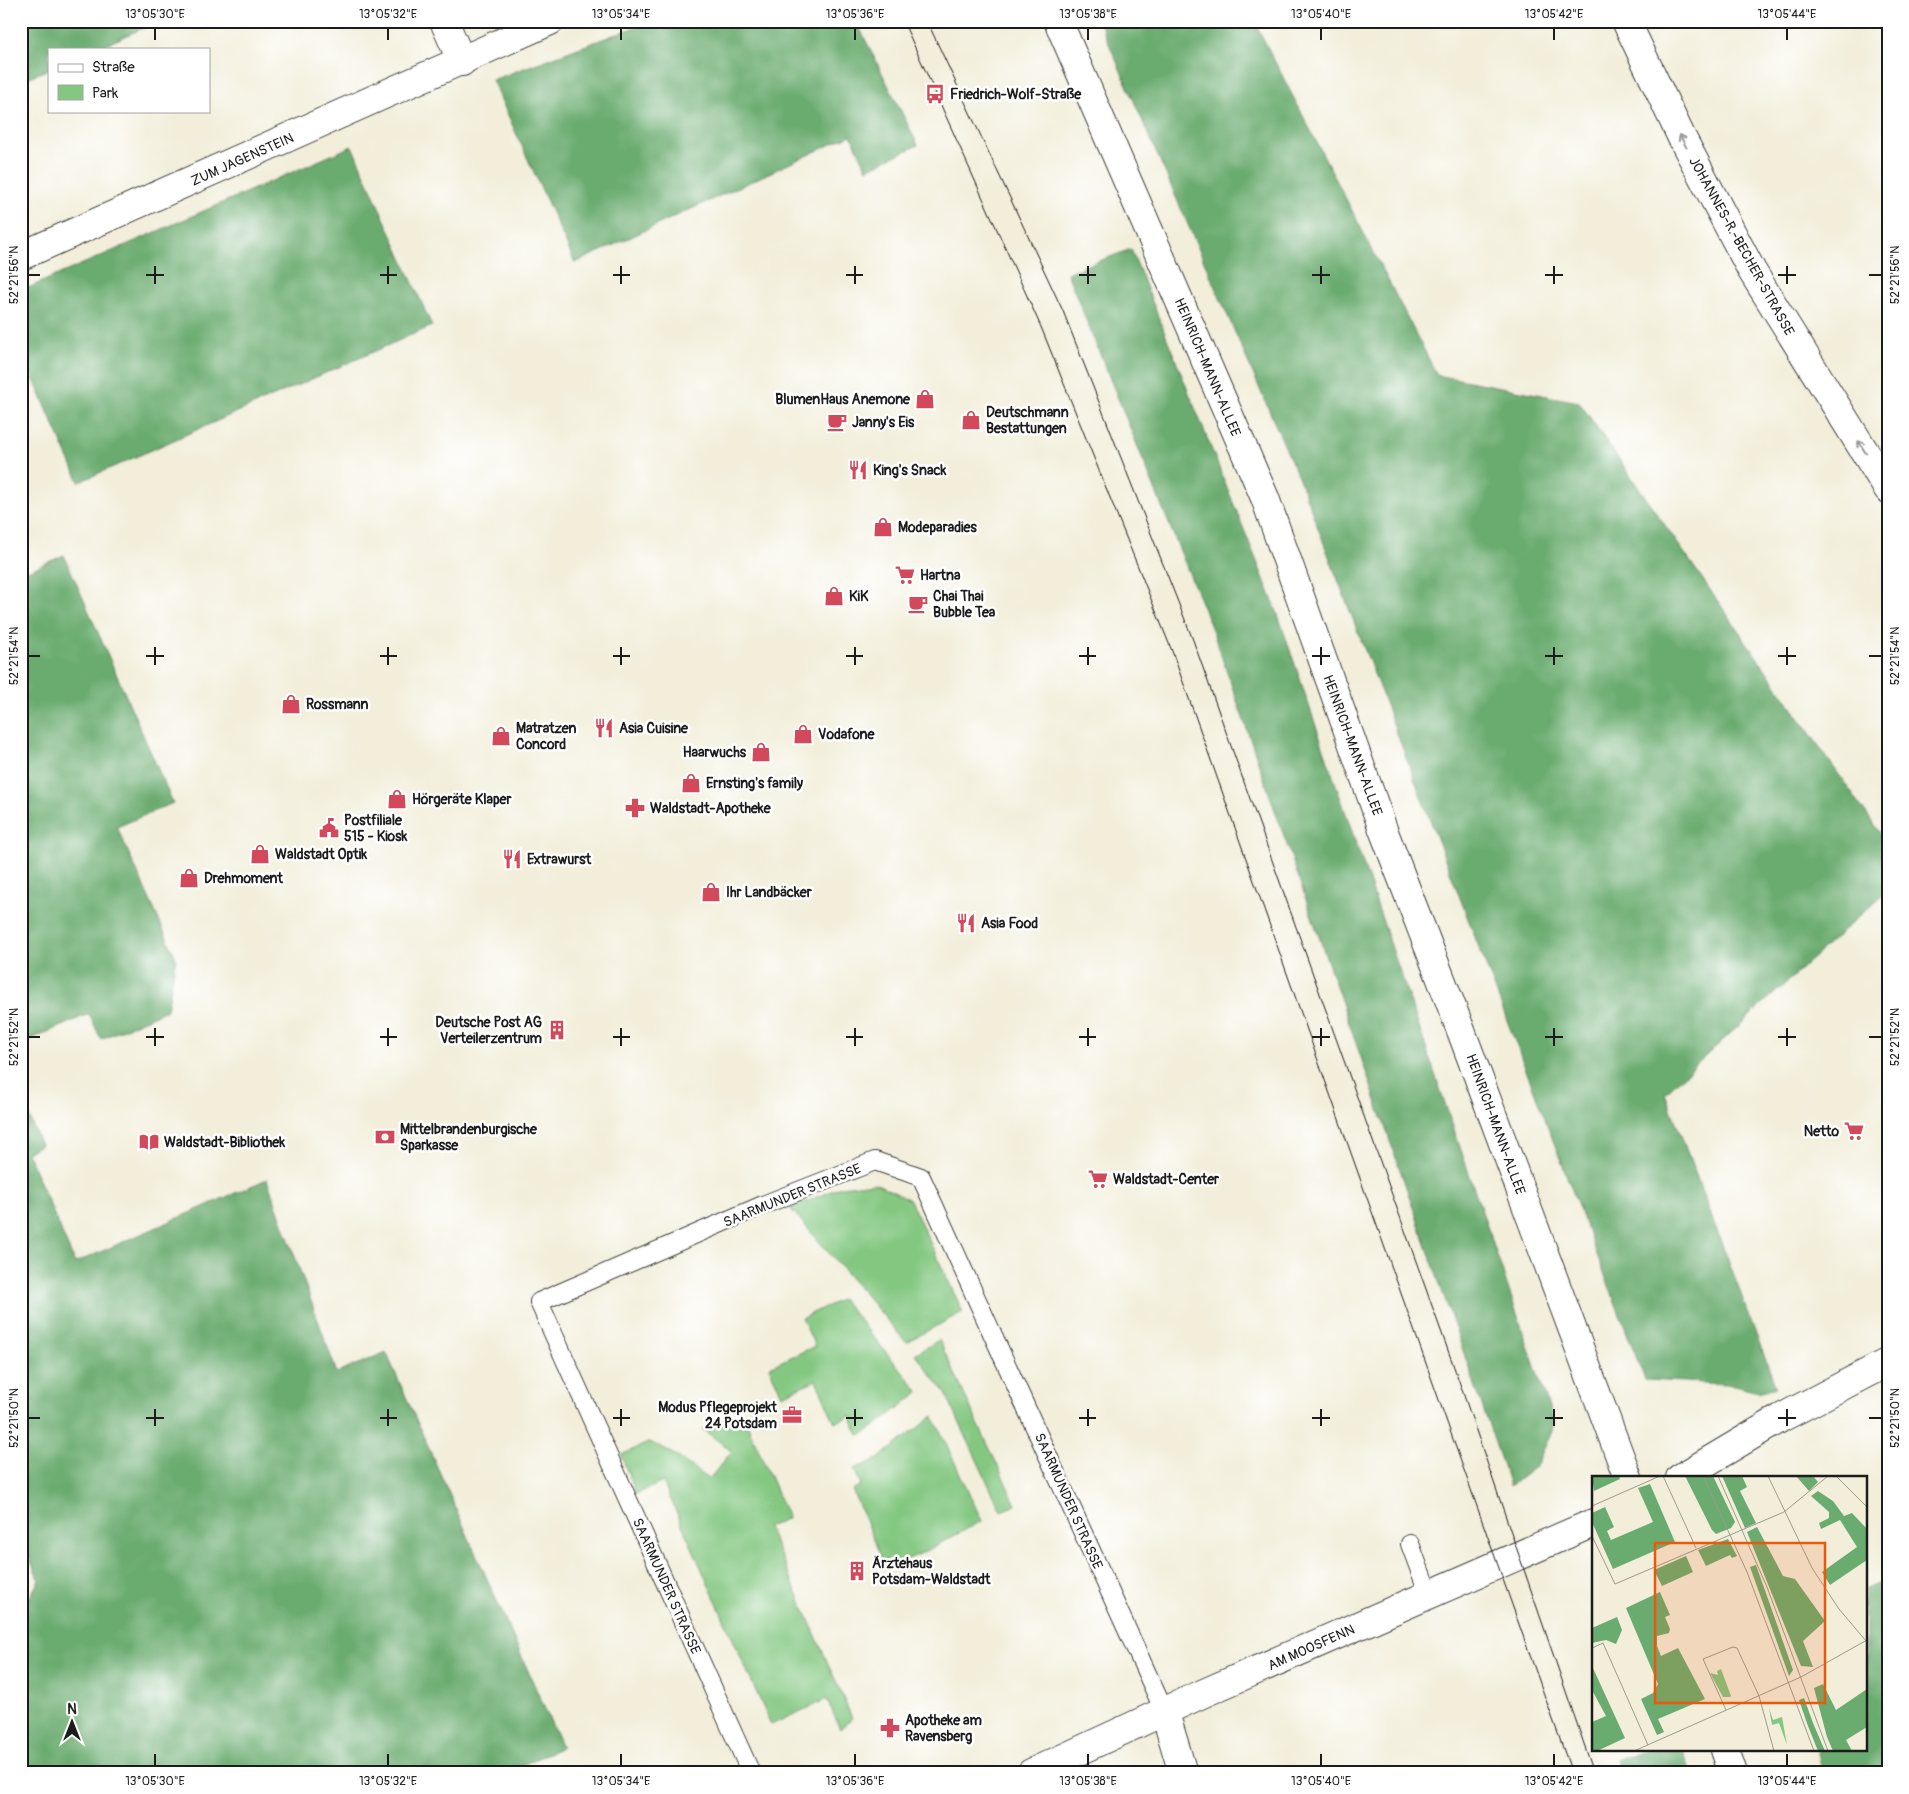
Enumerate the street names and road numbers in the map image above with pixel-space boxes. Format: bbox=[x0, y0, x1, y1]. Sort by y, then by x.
street label: ZUM JAGENSTEIN bbox=[188, 129, 296, 190]
street label: JOHANNES-R.-BECHER-STRASSE bbox=[1685, 154, 1798, 339]
street label: HEINRICH-MANN-ALLEE bbox=[1171, 295, 1244, 439]
street label: HEINRICH-MANN-ALLEE bbox=[1319, 672, 1386, 818]
street label: HEINRICH-MANN-ALLEE bbox=[1462, 1051, 1529, 1197]
street label: SAARMUNDER STRASSE bbox=[721, 1160, 864, 1231]
street label: SAARMUNDER STRASSE bbox=[1031, 1431, 1106, 1572]
street label: SAARMUNDER STRASSE bbox=[629, 1516, 704, 1657]
street label: AM MOOSFENN bbox=[1265, 1621, 1357, 1674]

